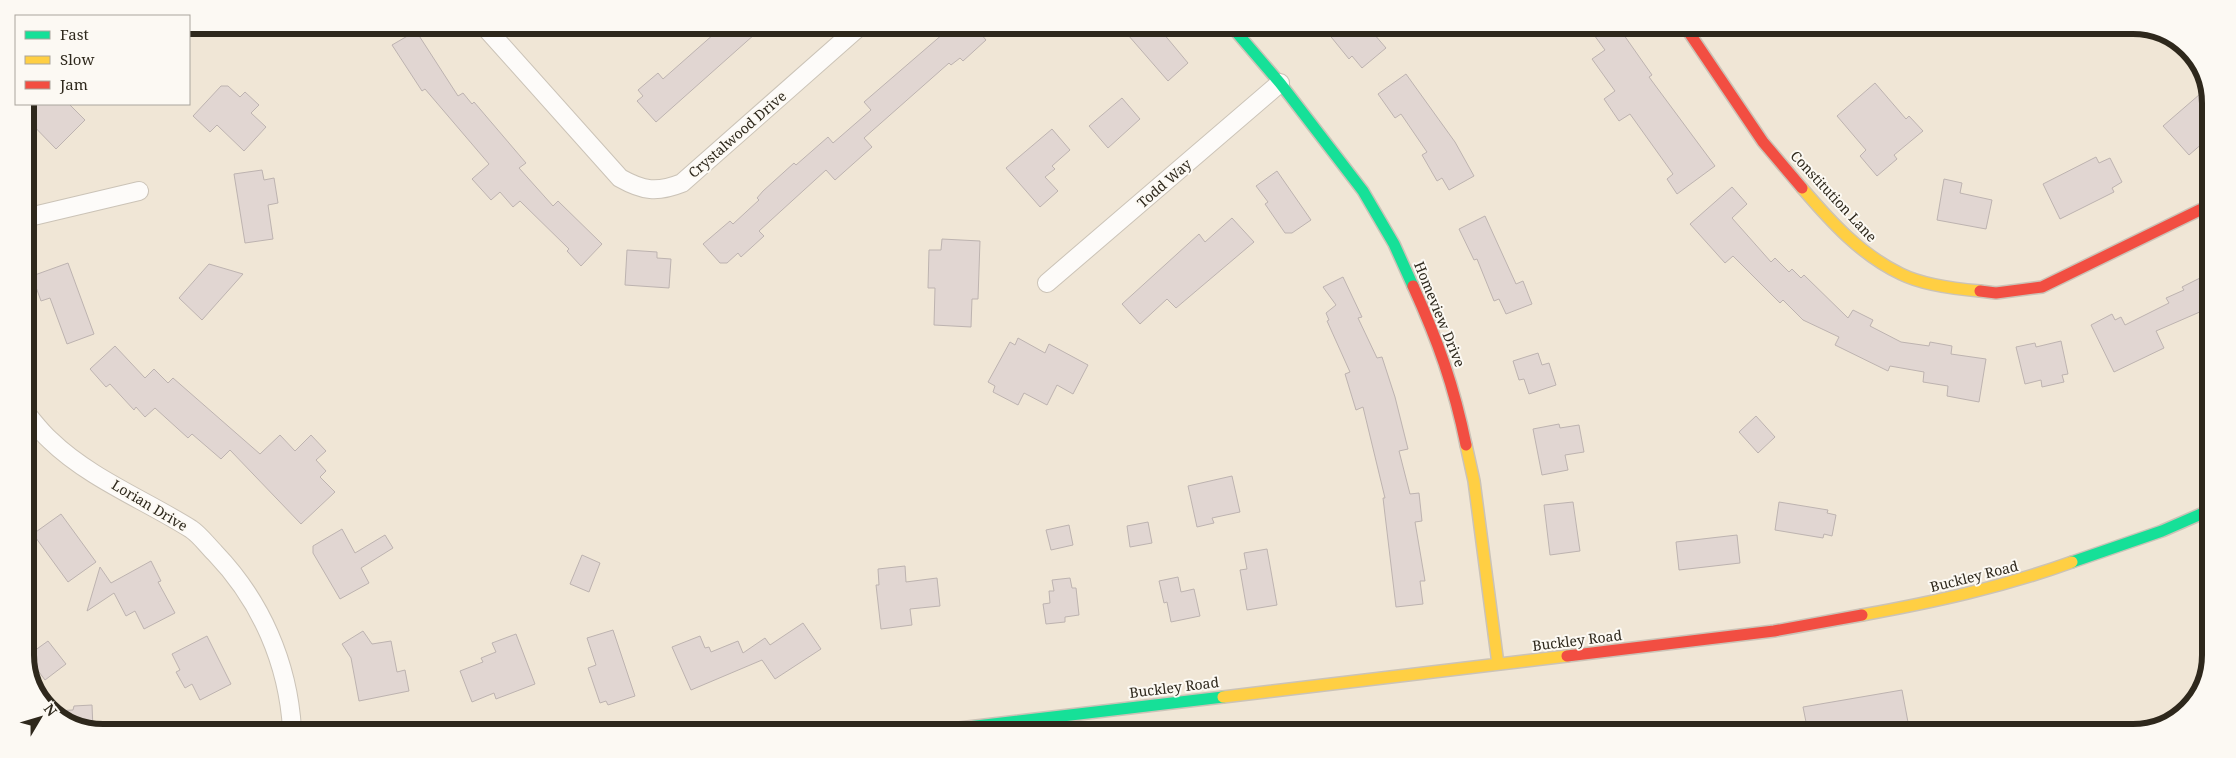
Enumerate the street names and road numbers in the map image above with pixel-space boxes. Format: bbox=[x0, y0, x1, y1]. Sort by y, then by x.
street label: Crystalwood Drive bbox=[684, 86, 790, 182]
street label: Constitution Lane bbox=[1787, 146, 1881, 246]
street label: Todd Way bbox=[1133, 154, 1195, 212]
street label: Homeview Drive bbox=[1410, 258, 1470, 370]
street label: Lorian Drive bbox=[109, 475, 191, 535]
street label: Buckley Road bbox=[1928, 556, 2020, 596]
street label: Buckley Road bbox=[1531, 625, 1623, 655]
street label: Buckley Road bbox=[1128, 672, 1220, 702]

